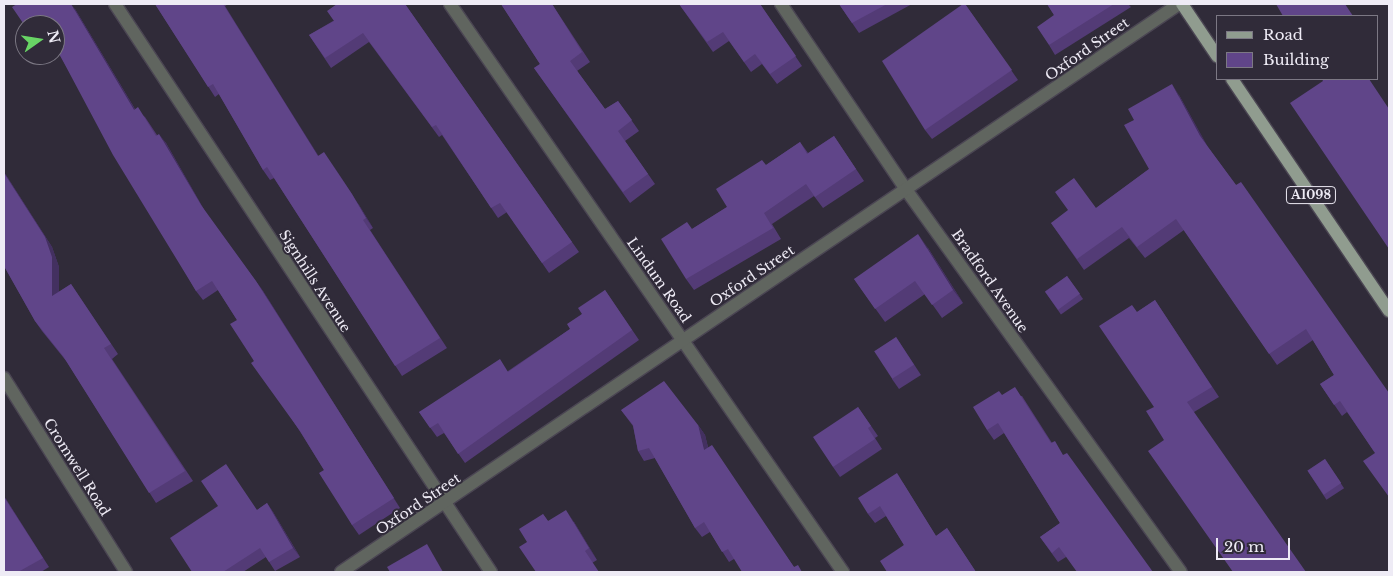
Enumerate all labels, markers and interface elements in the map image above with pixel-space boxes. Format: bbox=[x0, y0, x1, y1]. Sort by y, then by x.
street label: Oxford Street bbox=[1042, 14, 1132, 84]
north arrow bbox=[15, 15, 65, 65]
legend bbox=[1216, 15, 1378, 80]
text: Road bbox=[1263, 25, 1303, 44]
text: N bbox=[43, 28, 64, 45]
text: Building bbox=[1263, 50, 1329, 69]
road number: A1098 bbox=[1285, 186, 1337, 204]
street label: Bradford Avenue bbox=[948, 226, 1032, 336]
street label: Signhills Avenue bbox=[276, 227, 354, 335]
street label: Lindum Road bbox=[624, 234, 694, 326]
street label: Oxford Street bbox=[707, 242, 797, 310]
street label: Cromwell Road bbox=[40, 415, 114, 519]
street label: Oxford Street bbox=[373, 470, 463, 538]
scale bar bbox=[1218, 528, 1292, 560]
text: 20 m bbox=[1224, 537, 1264, 556]

